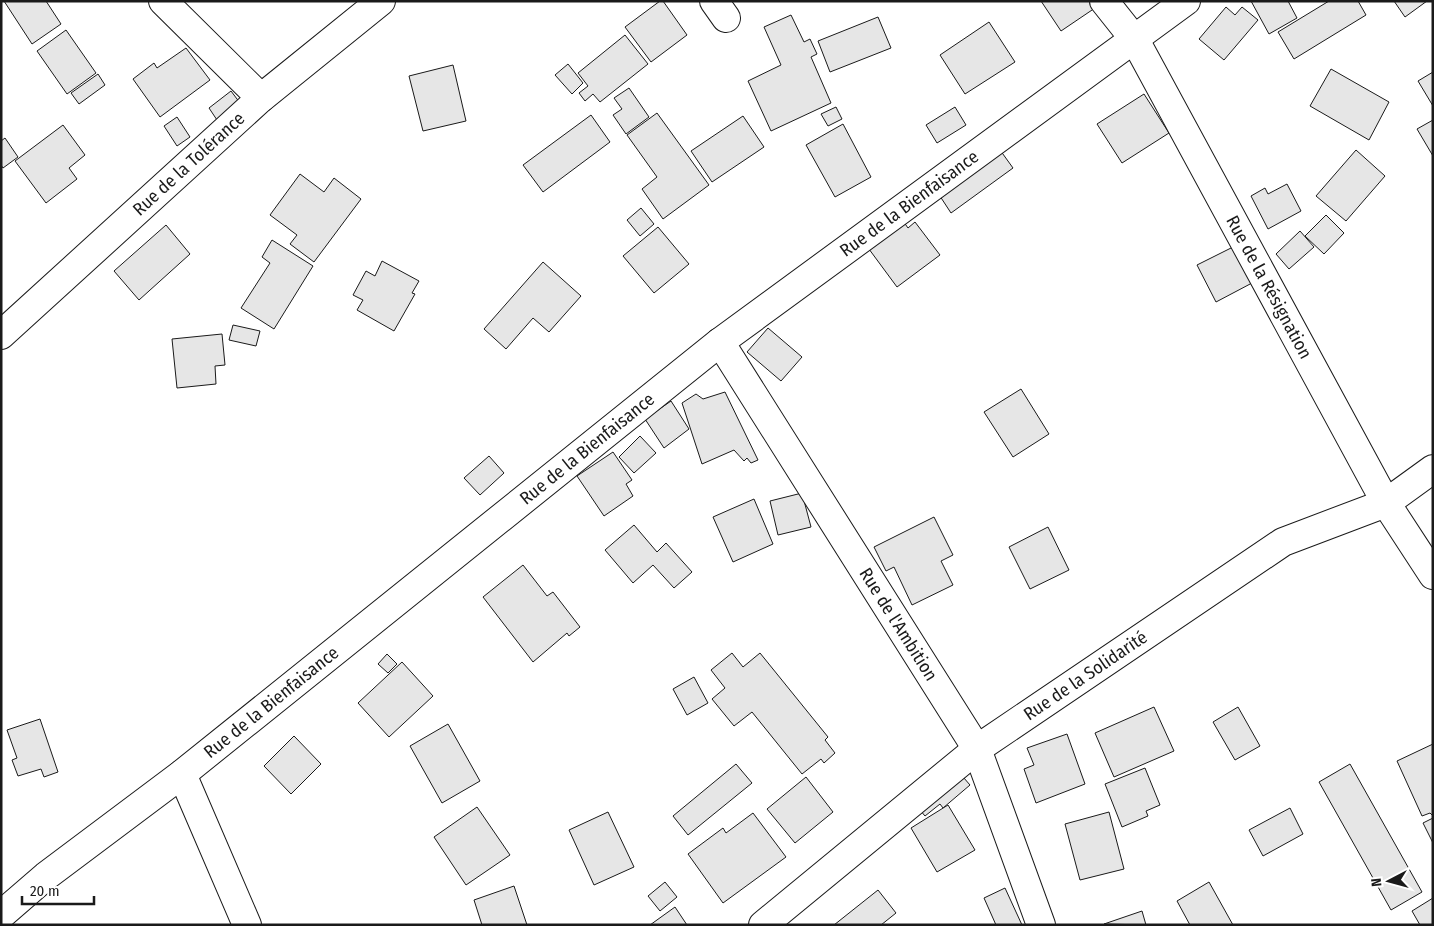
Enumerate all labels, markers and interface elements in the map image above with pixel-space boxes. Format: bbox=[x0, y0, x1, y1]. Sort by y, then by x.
street label: Rue de la Tolérance bbox=[128, 107, 249, 220]
street label: Rue de la Bienfaisance bbox=[836, 145, 983, 262]
street label: Rue de la Résignation bbox=[1221, 212, 1317, 363]
street label: Rue de la Bienfaisance bbox=[515, 388, 659, 509]
street label: Rue de l'Ambition bbox=[854, 564, 942, 685]
street label: Rue de la Solidarité bbox=[1019, 626, 1152, 725]
street label: Rue de la Bienfaisance bbox=[199, 642, 343, 763]
north arrow bbox=[1364, 856, 1414, 906]
scale bar bbox=[22, 874, 95, 906]
text: N bbox=[1368, 877, 1385, 887]
text: 20 m bbox=[30, 882, 60, 900]

